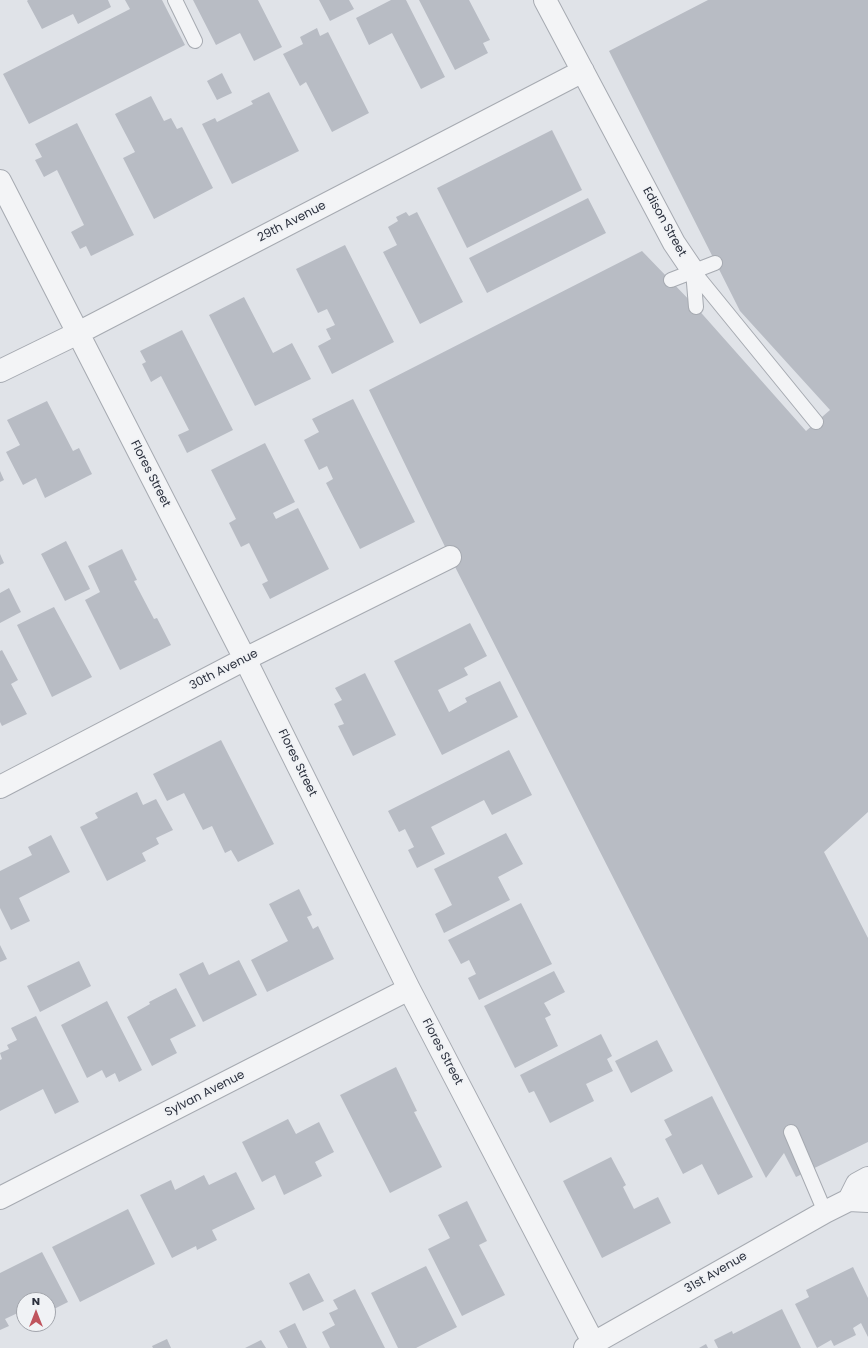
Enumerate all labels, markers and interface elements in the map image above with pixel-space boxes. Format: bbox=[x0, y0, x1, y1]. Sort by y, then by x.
street label: Edison Street bbox=[639, 185, 689, 259]
street label: 29th Avenue bbox=[255, 199, 329, 245]
street label: Flores Street bbox=[127, 438, 173, 510]
street label: 30th Avenue bbox=[187, 647, 261, 693]
street label: Flores Street bbox=[274, 727, 320, 799]
street label: Flores Street bbox=[418, 1016, 466, 1088]
street label: Sylvan Avenue bbox=[163, 1068, 247, 1120]
street label: 31st Avenue bbox=[682, 1249, 750, 1297]
north arrow bbox=[16, 1292, 56, 1332]
text: N bbox=[32, 1293, 40, 1309]

